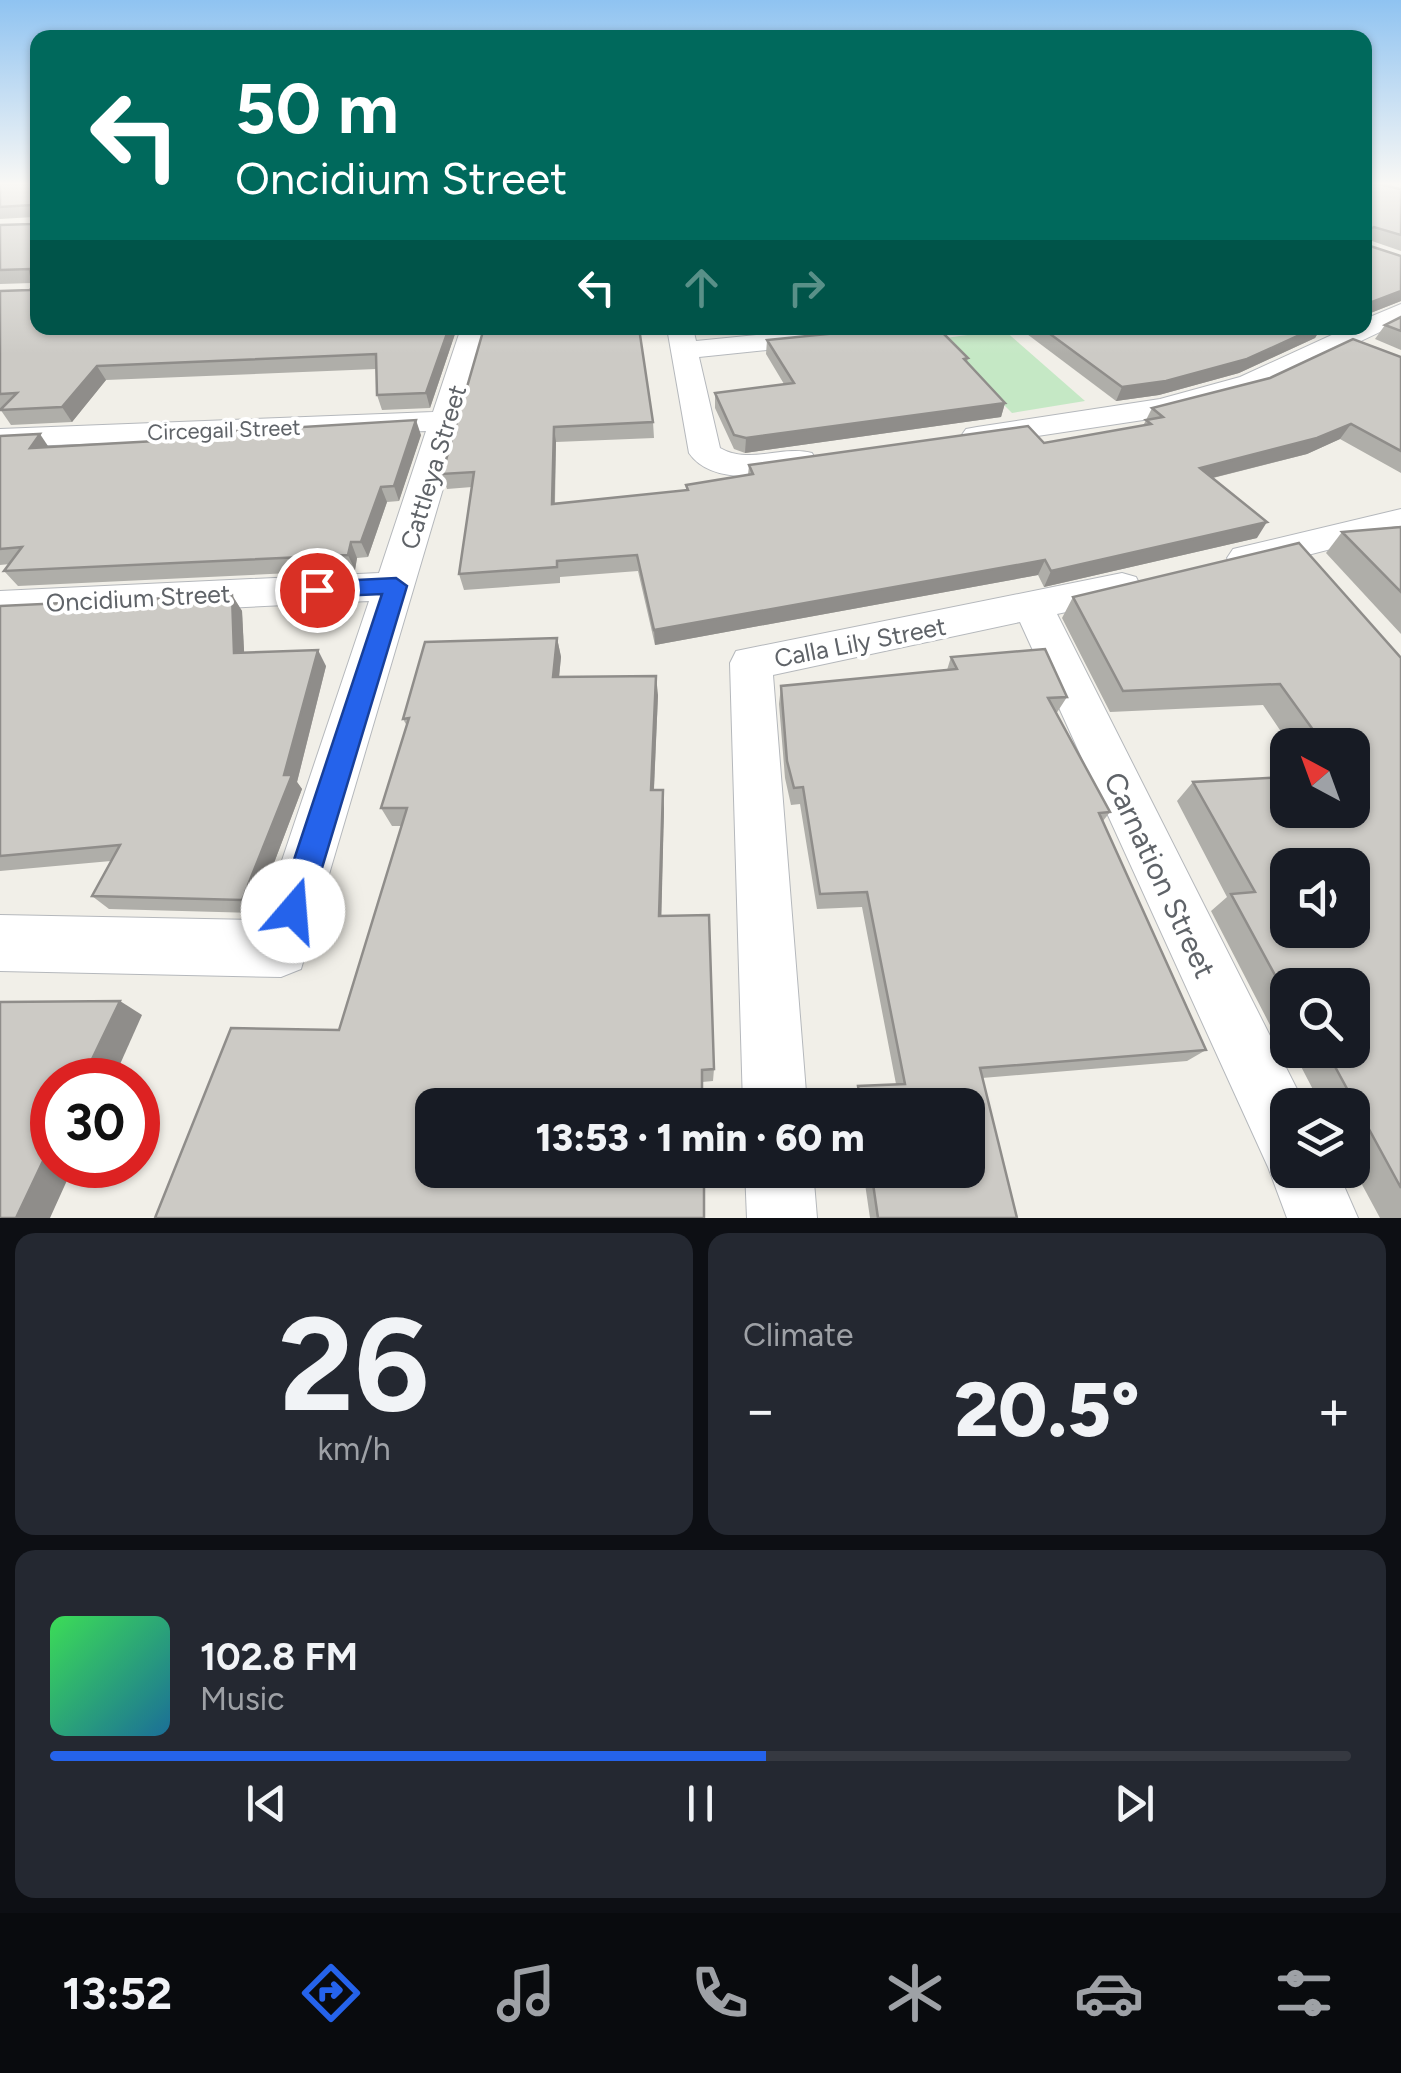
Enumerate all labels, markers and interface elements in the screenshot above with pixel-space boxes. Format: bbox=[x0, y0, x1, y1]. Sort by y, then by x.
text: 50 m bbox=[235, 66, 399, 151]
icon: left bbox=[70, 70, 200, 200]
text: Oncidium Street bbox=[235, 151, 567, 205]
icon: left bbox=[569, 260, 624, 315]
icon: ahead bbox=[674, 260, 729, 315]
icon: right bbox=[779, 260, 834, 315]
street label: Cattleya Street bbox=[394, 381, 472, 553]
street label: Circegail Street bbox=[147, 414, 301, 446]
pin bbox=[275, 548, 360, 633]
icon: arrive bbox=[290, 563, 345, 618]
street label: Oncidium Street bbox=[45, 578, 231, 618]
street label: Calla Lily Street bbox=[772, 611, 948, 673]
north arrow bbox=[1270, 728, 1370, 828]
map controls bbox=[1270, 728, 1370, 1188]
street label: Carnation Street bbox=[1096, 766, 1224, 984]
button: sound bbox=[1270, 848, 1370, 948]
position arrow bbox=[241, 859, 345, 963]
button: search bbox=[1270, 968, 1370, 1068]
speed limit sign: 30 bbox=[30, 1058, 160, 1188]
button: layers bbox=[1270, 1088, 1370, 1188]
text: 13:53 · 1 min · 60 m bbox=[535, 1115, 865, 1161]
text: 26 bbox=[279, 1287, 429, 1443]
text: Climate bbox=[743, 1316, 854, 1354]
text: 20.5° bbox=[954, 1365, 1140, 1455]
text: − bbox=[743, 1377, 777, 1443]
text: + bbox=[1317, 1377, 1351, 1443]
text: km/h bbox=[317, 1430, 391, 1468]
text: 102.8 FM bbox=[200, 1634, 358, 1680]
text: Music bbox=[200, 1680, 285, 1718]
icon: previous bbox=[239, 1776, 294, 1831]
icon: pause bbox=[673, 1776, 728, 1831]
icon: next bbox=[1107, 1776, 1162, 1831]
icon: directions bbox=[296, 1958, 366, 2028]
icon: music bbox=[491, 1958, 561, 2028]
icon: phone bbox=[685, 1958, 755, 2028]
icon: climate bbox=[880, 1958, 950, 2028]
icon: car bbox=[1074, 1958, 1144, 2028]
icon: filters bbox=[1269, 1958, 1339, 2028]
text: 13:52 bbox=[62, 1966, 172, 2020]

